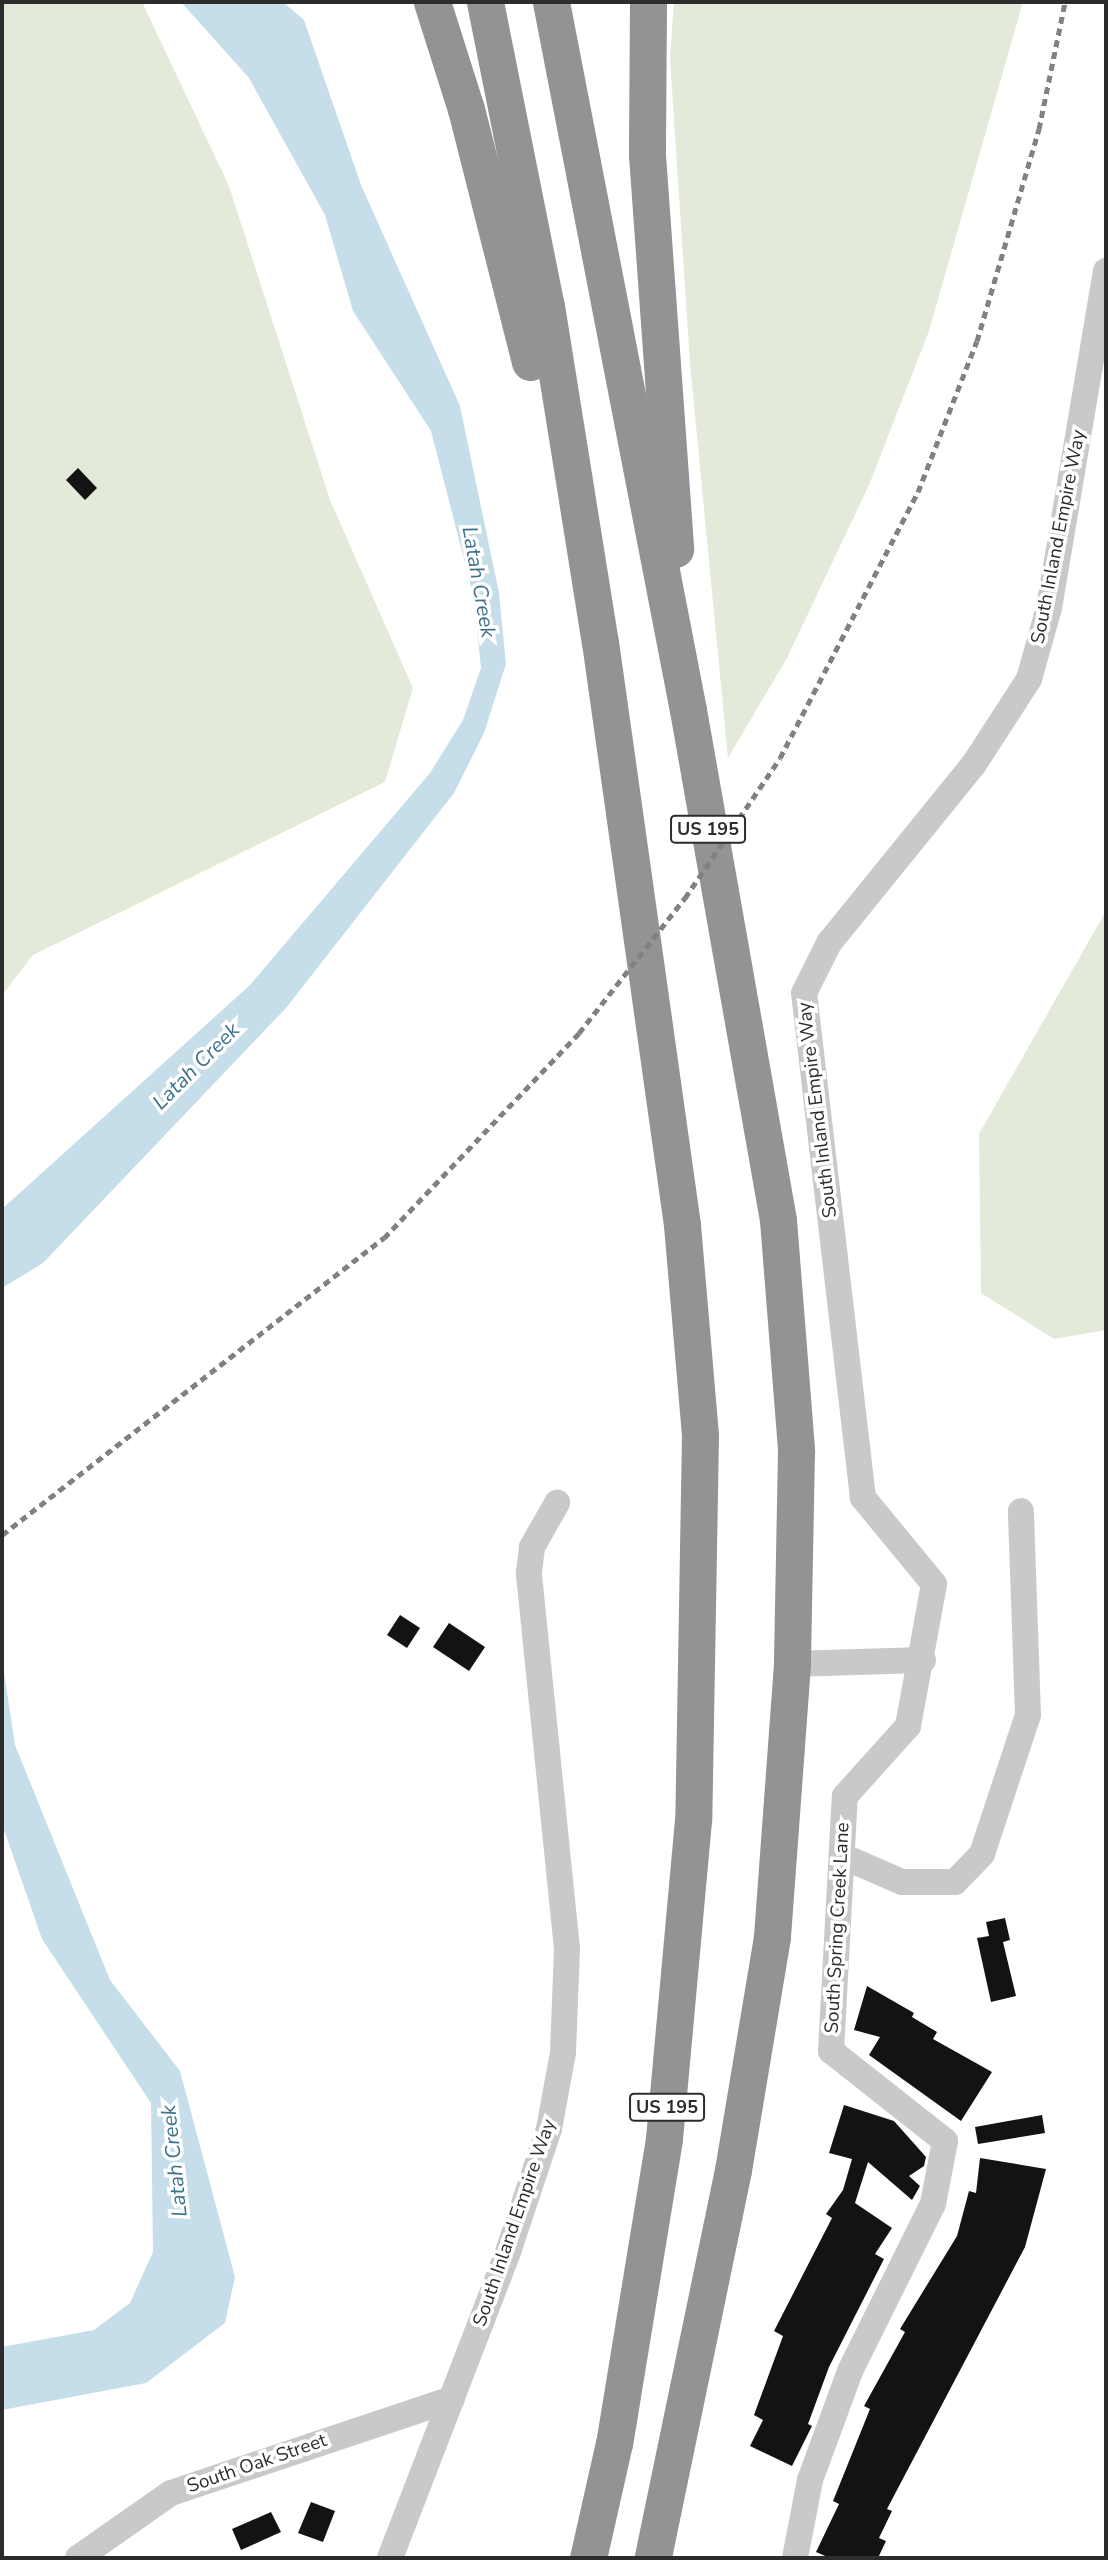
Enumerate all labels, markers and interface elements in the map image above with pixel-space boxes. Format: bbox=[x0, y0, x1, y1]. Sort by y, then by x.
street label: South Inland Empire Way bbox=[1027, 428, 1091, 646]
water label: Latah Creek bbox=[457, 524, 501, 640]
road number: US 195 bbox=[670, 814, 746, 844]
street label: South Inland Empire Way bbox=[793, 1001, 843, 1219]
water label: Latah Creek bbox=[147, 1017, 245, 1115]
street label: South Spring Creek Lane bbox=[821, 1822, 855, 2034]
road number: US 195 bbox=[628, 2092, 706, 2122]
water label: Latah Creek bbox=[156, 2104, 192, 2218]
street label: South Inland Empire Way bbox=[469, 2117, 561, 2329]
street label: South Oak Street bbox=[184, 2429, 330, 2499]

